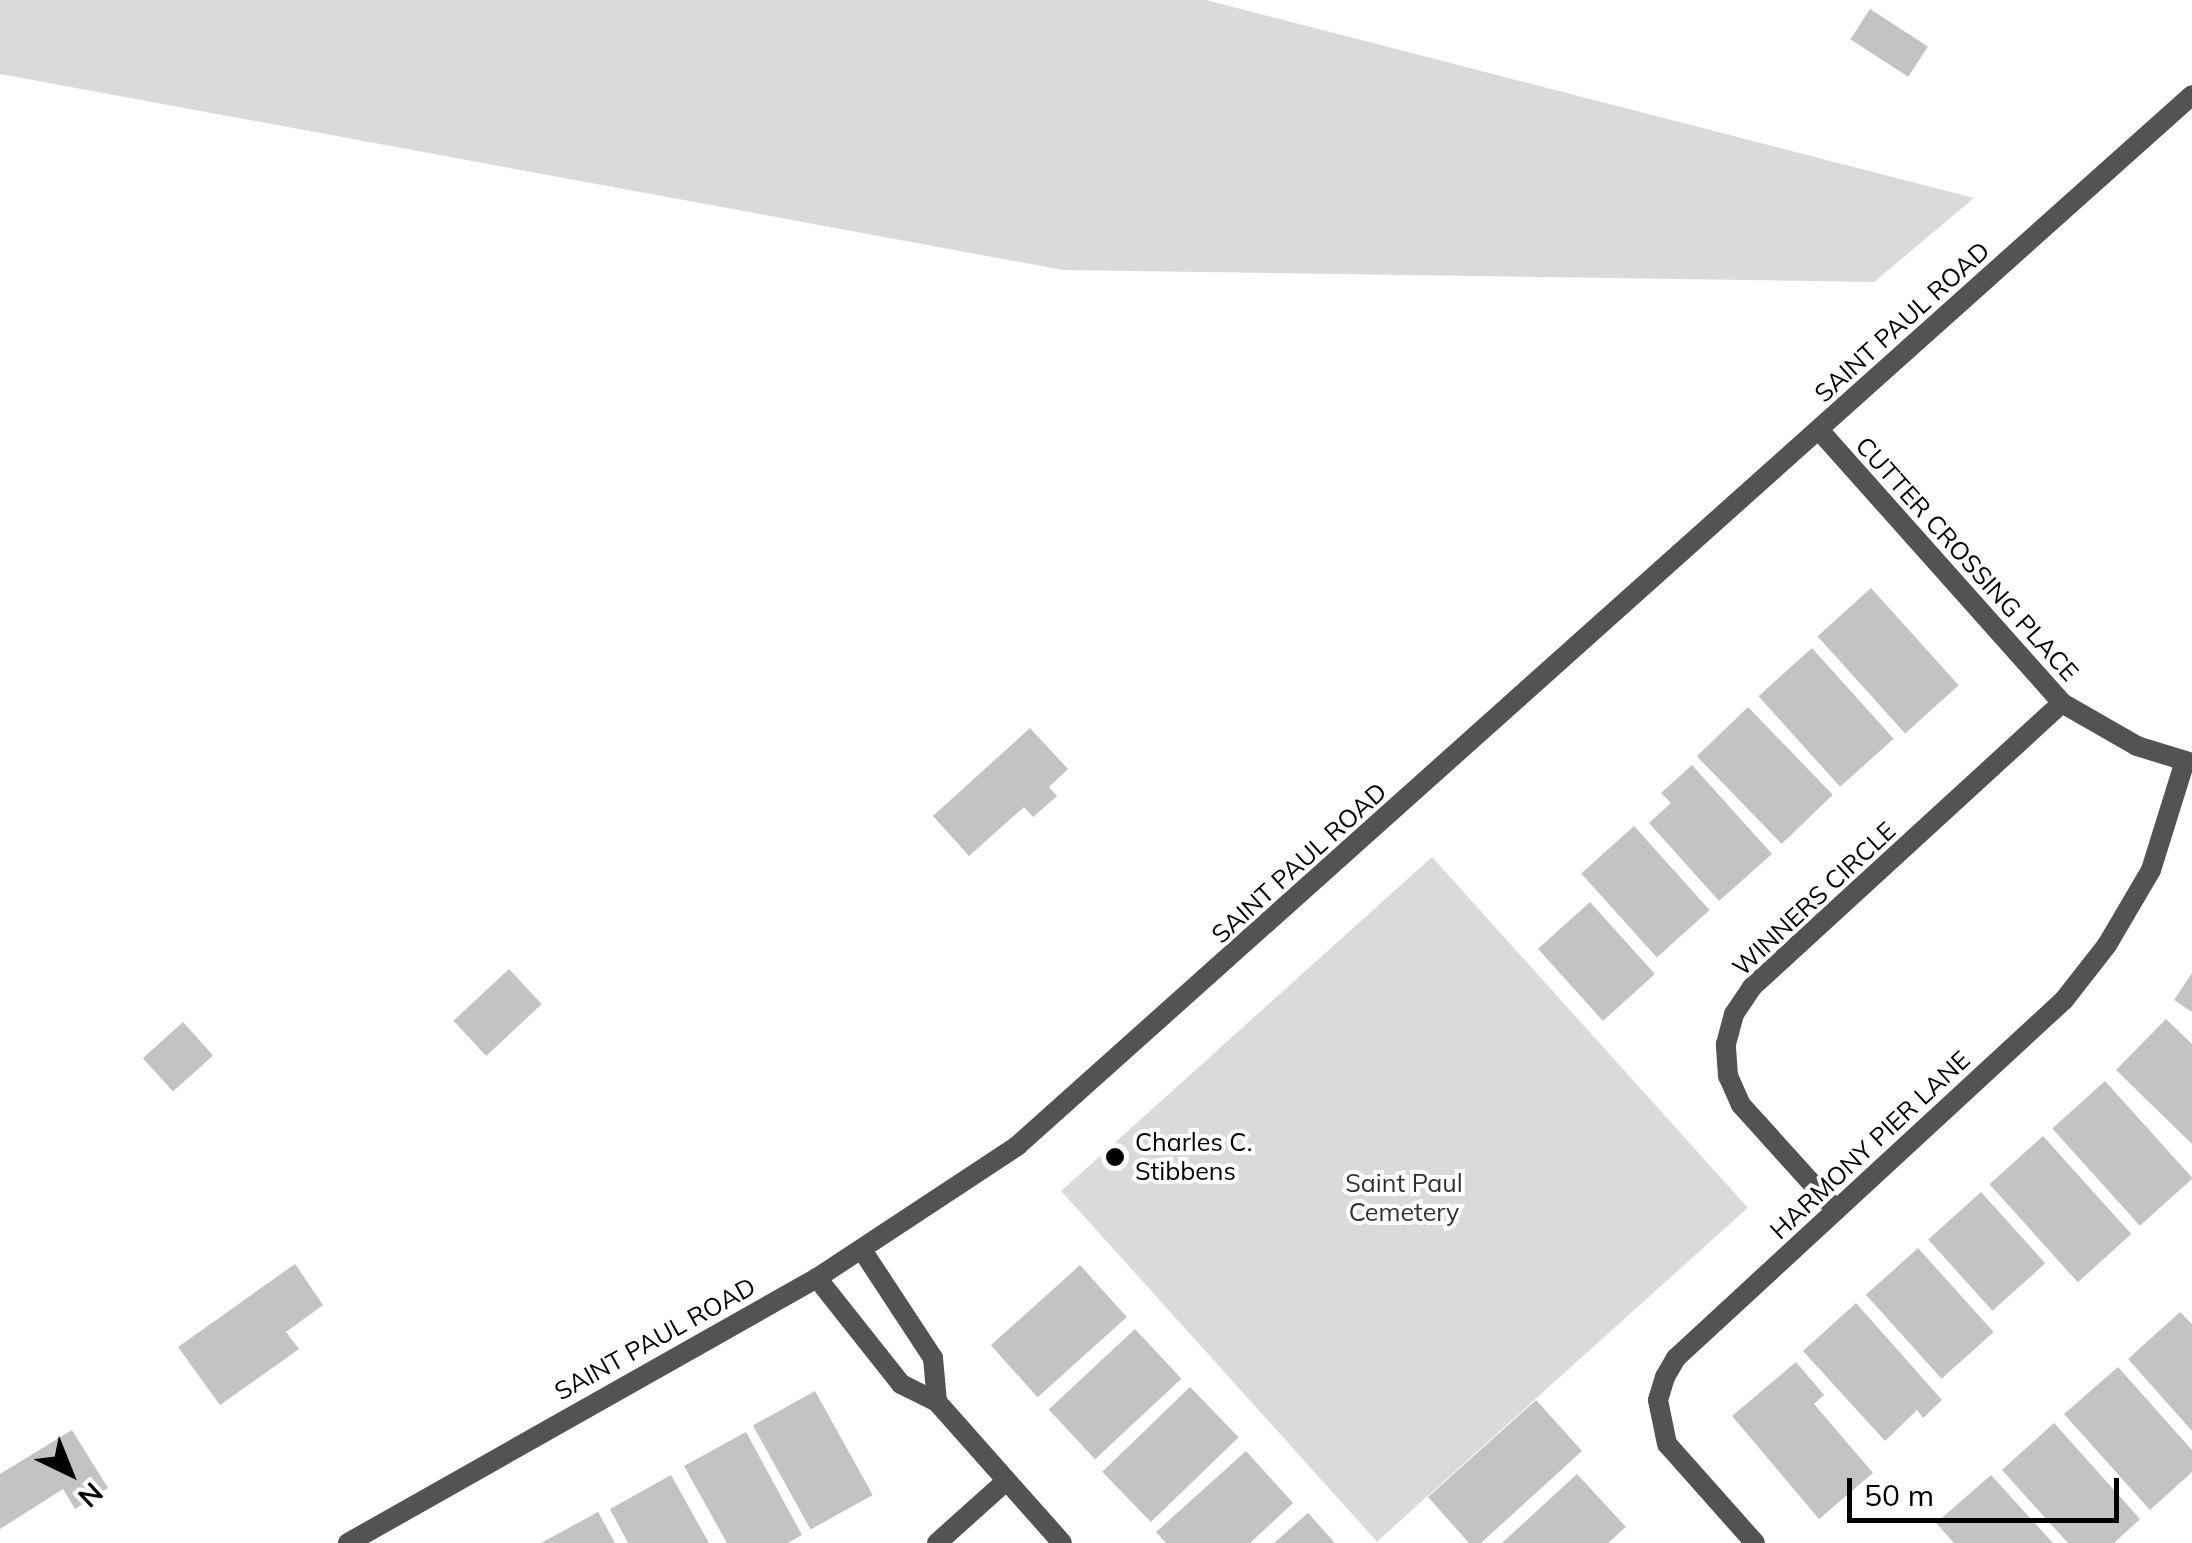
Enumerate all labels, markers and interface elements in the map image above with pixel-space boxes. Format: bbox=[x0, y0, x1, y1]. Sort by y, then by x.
street label: SAINT PAUL ROAD bbox=[1808, 236, 1996, 408]
street label: CUTTER CROSSING PLACE bbox=[1849, 431, 2085, 687]
street label: SAINT PAUL ROAD bbox=[1205, 777, 1393, 949]
street label: WINNERS CIRCLE bbox=[1726, 816, 1902, 982]
street label: HARMONY PIER LANE bbox=[1764, 1045, 1976, 1245]
place label: Charles C. Stibbens bbox=[1135, 1128, 1252, 1187]
marker: Charles C. Stibbens bbox=[1104, 1146, 1126, 1168]
park label: Saint Paul Cemetery bbox=[1345, 1169, 1463, 1228]
street label: SAINT PAUL ROAD bbox=[549, 1271, 761, 1407]
north arrow bbox=[20, 1423, 120, 1523]
scale bar bbox=[1852, 1458, 2124, 1520]
text: N bbox=[71, 1475, 110, 1515]
text: 50 m bbox=[1864, 1476, 1934, 1514]

